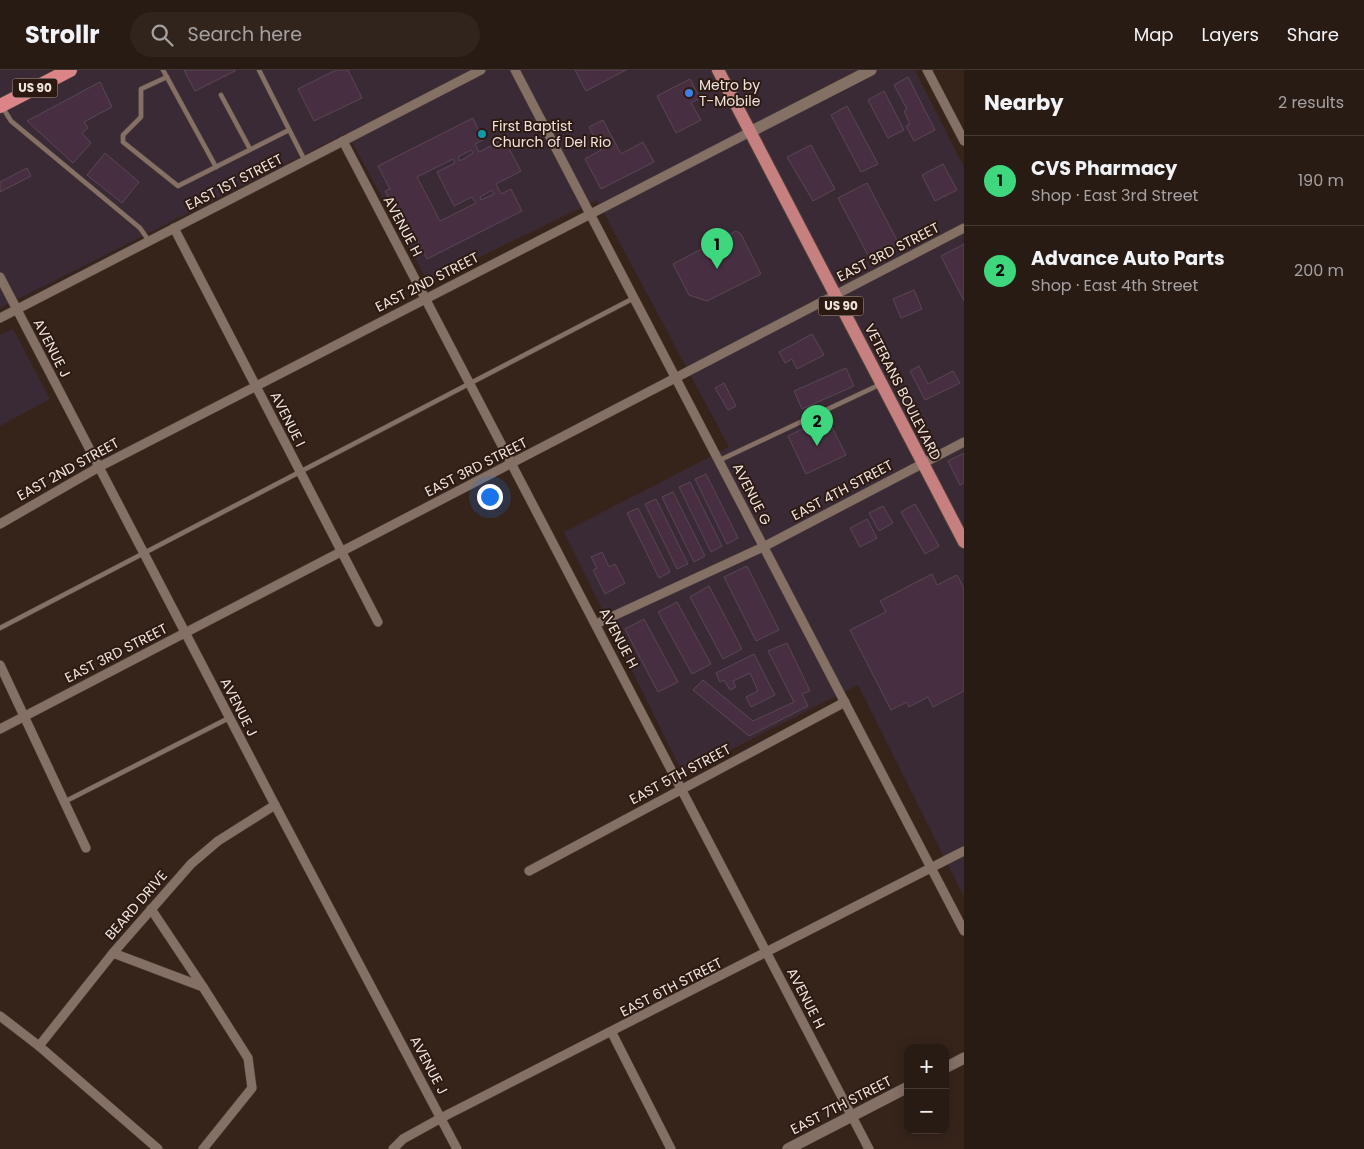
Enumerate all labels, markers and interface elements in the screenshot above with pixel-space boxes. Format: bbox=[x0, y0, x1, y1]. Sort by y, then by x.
search box bbox=[130, 12, 480, 57]
text: Strollr bbox=[25, 18, 100, 51]
icon: search bbox=[148, 21, 176, 49]
text: Search here bbox=[188, 21, 302, 48]
text: Map bbox=[1134, 22, 1174, 47]
text: Layers bbox=[1202, 22, 1259, 47]
text: Share bbox=[1287, 22, 1339, 47]
place label: Metro by T-Mobile bbox=[699, 75, 761, 111]
road number: US 90 bbox=[12, 78, 58, 98]
marker: Metro by T-Mobile bbox=[683, 87, 695, 99]
text: Nearby bbox=[984, 88, 1064, 117]
text: 2 results bbox=[1278, 91, 1344, 114]
place label: First Baptist Church of Del Rio bbox=[492, 116, 611, 152]
marker: First Baptist Church of Del Rio bbox=[476, 128, 488, 140]
street label: EAST 1ST STREET bbox=[182, 149, 286, 215]
text: CVS Pharmacy bbox=[1031, 155, 1177, 182]
text: 1 bbox=[997, 169, 1003, 192]
text: 190 m bbox=[1298, 169, 1344, 192]
text: Shop · East 3rd Street bbox=[1031, 184, 1198, 207]
street label: AVENUE H bbox=[379, 192, 427, 260]
street label: EAST 3RD STREET bbox=[833, 217, 943, 287]
pin: 1 bbox=[701, 228, 733, 269]
text: Advance Auto Parts bbox=[1031, 245, 1225, 272]
street label: EAST 2ND STREET bbox=[372, 247, 483, 317]
text: 2 bbox=[995, 259, 1005, 282]
text: 200 m bbox=[1294, 259, 1344, 282]
text: Shop · East 4th Street bbox=[1031, 274, 1198, 297]
road number: US 90 bbox=[818, 297, 864, 316]
street label: AVENUE J bbox=[29, 315, 75, 381]
street label: VETERANS BOULEVARD bbox=[860, 320, 946, 464]
street label: AVENUE I bbox=[266, 388, 310, 450]
pin: 2 bbox=[801, 405, 833, 446]
street label: EAST 2ND STREET bbox=[13, 432, 123, 505]
street label: EAST 3RD STREET bbox=[421, 432, 531, 502]
street label: EAST 4TH STREET bbox=[788, 455, 897, 525]
street label: AVENUE G bbox=[728, 460, 776, 529]
your location bbox=[477, 484, 503, 510]
street label: AVENUE H bbox=[595, 604, 643, 672]
street label: EAST 3RD STREET bbox=[61, 618, 171, 688]
street label: AVENUE J bbox=[216, 674, 262, 740]
street label: EAST 5TH STREET bbox=[626, 739, 735, 809]
street label: BEARD DRIVE bbox=[100, 866, 172, 944]
street label: EAST 6TH STREET bbox=[616, 952, 726, 1021]
street label: AVENUE H bbox=[782, 964, 830, 1032]
street label: AVENUE J bbox=[405, 1032, 453, 1098]
map controls bbox=[904, 1044, 949, 1134]
button: + bbox=[904, 1044, 949, 1089]
street label: EAST 7TH STREET bbox=[787, 1071, 895, 1139]
button: − bbox=[904, 1089, 949, 1134]

